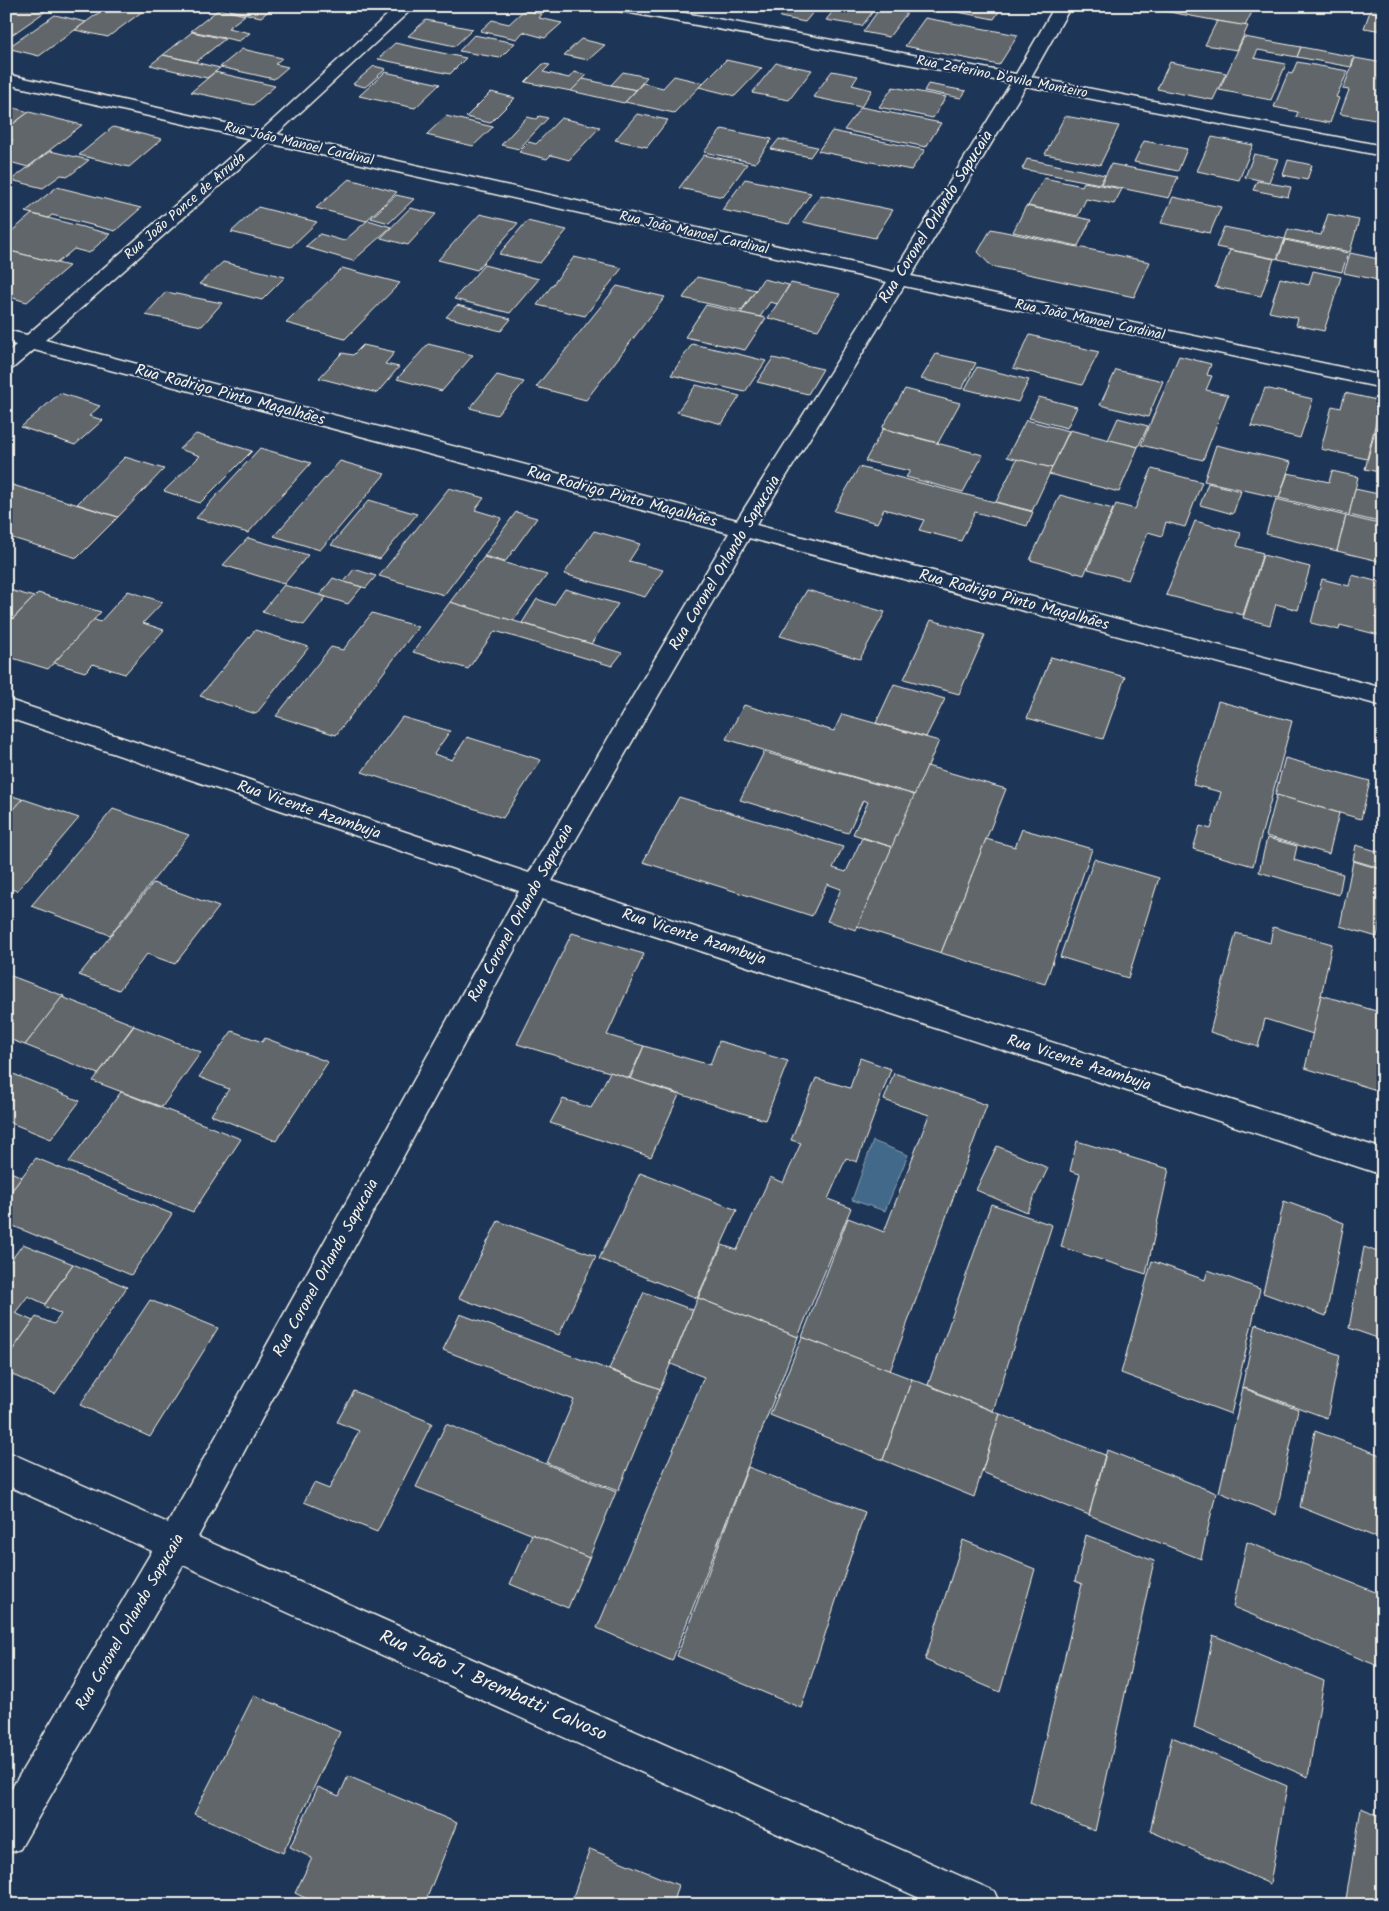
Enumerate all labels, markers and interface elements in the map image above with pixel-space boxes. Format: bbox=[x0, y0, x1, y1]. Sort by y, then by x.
street label: Rua Zeferino D'avila Monteiro bbox=[914, 50, 1090, 104]
street label: Rua João Manoel Cardinal bbox=[222, 116, 376, 172]
street label: Rua Coronel Orlando Sapucaia bbox=[872, 125, 1000, 309]
street label: Rua João Ponce de Arruda bbox=[119, 147, 251, 265]
street label: Rua João Manoel Cardinal bbox=[617, 205, 771, 261]
street label: Rua João Manoel Cardinal bbox=[1013, 293, 1168, 347]
street label: Rua Rodrigo Pinto Magalhães bbox=[132, 358, 328, 432]
street label: Rua Rodrigo Pinto Magalhães bbox=[524, 460, 720, 534]
street label: Rua Coronel Orlando Sapucaia bbox=[663, 471, 787, 655]
street label: Rua Rodrigo Pinto Magalhães bbox=[916, 563, 1112, 637]
street label: Rua Vicente Azambuja bbox=[234, 774, 384, 846]
street label: Rua Coronel Orlando Sapucaia bbox=[461, 819, 581, 1007]
street label: Rua Vicente Azambuja bbox=[619, 902, 769, 972]
street label: Rua Vicente Azambuja bbox=[1004, 1028, 1154, 1098]
street label: Rua Coronel Orlando Sapucaia bbox=[266, 1174, 386, 1362]
street label: Rua Coronel Orlando Sapucaia bbox=[69, 1529, 191, 1715]
street label: Rua João J. Brembatti Calvoso bbox=[374, 1622, 612, 1750]

